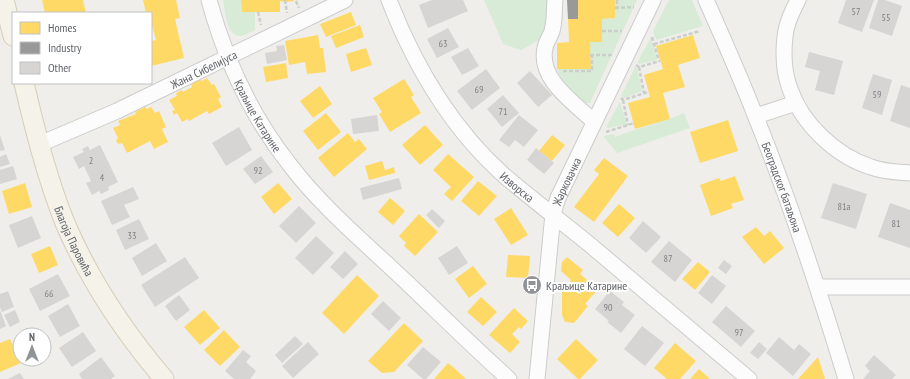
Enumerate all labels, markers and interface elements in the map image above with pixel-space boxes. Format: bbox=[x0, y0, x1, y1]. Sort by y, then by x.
house number: 57 bbox=[852, 5, 861, 18]
house number: 55 bbox=[882, 11, 891, 24]
legend bbox=[12, 12, 152, 84]
text: Homes bbox=[48, 20, 76, 35]
house number: 63 bbox=[439, 37, 448, 50]
text: Industry bbox=[48, 40, 82, 55]
street label: Жана Сибелијуса bbox=[167, 46, 239, 92]
text: Other bbox=[48, 60, 72, 75]
street label: Краљице Катарине bbox=[231, 77, 285, 155]
house number: 69 bbox=[475, 83, 484, 96]
house number: 59 bbox=[873, 88, 882, 101]
house number: 71 bbox=[499, 105, 508, 118]
street label: Београдског батаљона bbox=[759, 140, 806, 234]
house number: 2 bbox=[89, 154, 93, 167]
street label: Жарковачка bbox=[548, 155, 584, 208]
house number: 92 bbox=[254, 164, 263, 177]
street label: Изворска bbox=[497, 168, 538, 205]
house number: 4 bbox=[100, 171, 105, 184]
house number: 81a bbox=[838, 200, 851, 213]
street label: Благоја Паровића bbox=[52, 204, 97, 278]
house number: 81 bbox=[892, 217, 901, 230]
house number: 33 bbox=[128, 229, 137, 242]
house number: 87 bbox=[664, 252, 673, 265]
bus stop icon: Краљице Катарине bbox=[521, 274, 543, 296]
place label: Краљице Катарине bbox=[546, 278, 627, 293]
house number: 66 bbox=[45, 287, 54, 300]
house number: 90 bbox=[604, 301, 613, 314]
house number: 97 bbox=[735, 326, 744, 339]
north arrow bbox=[12, 327, 52, 367]
text: N bbox=[29, 330, 35, 344]

